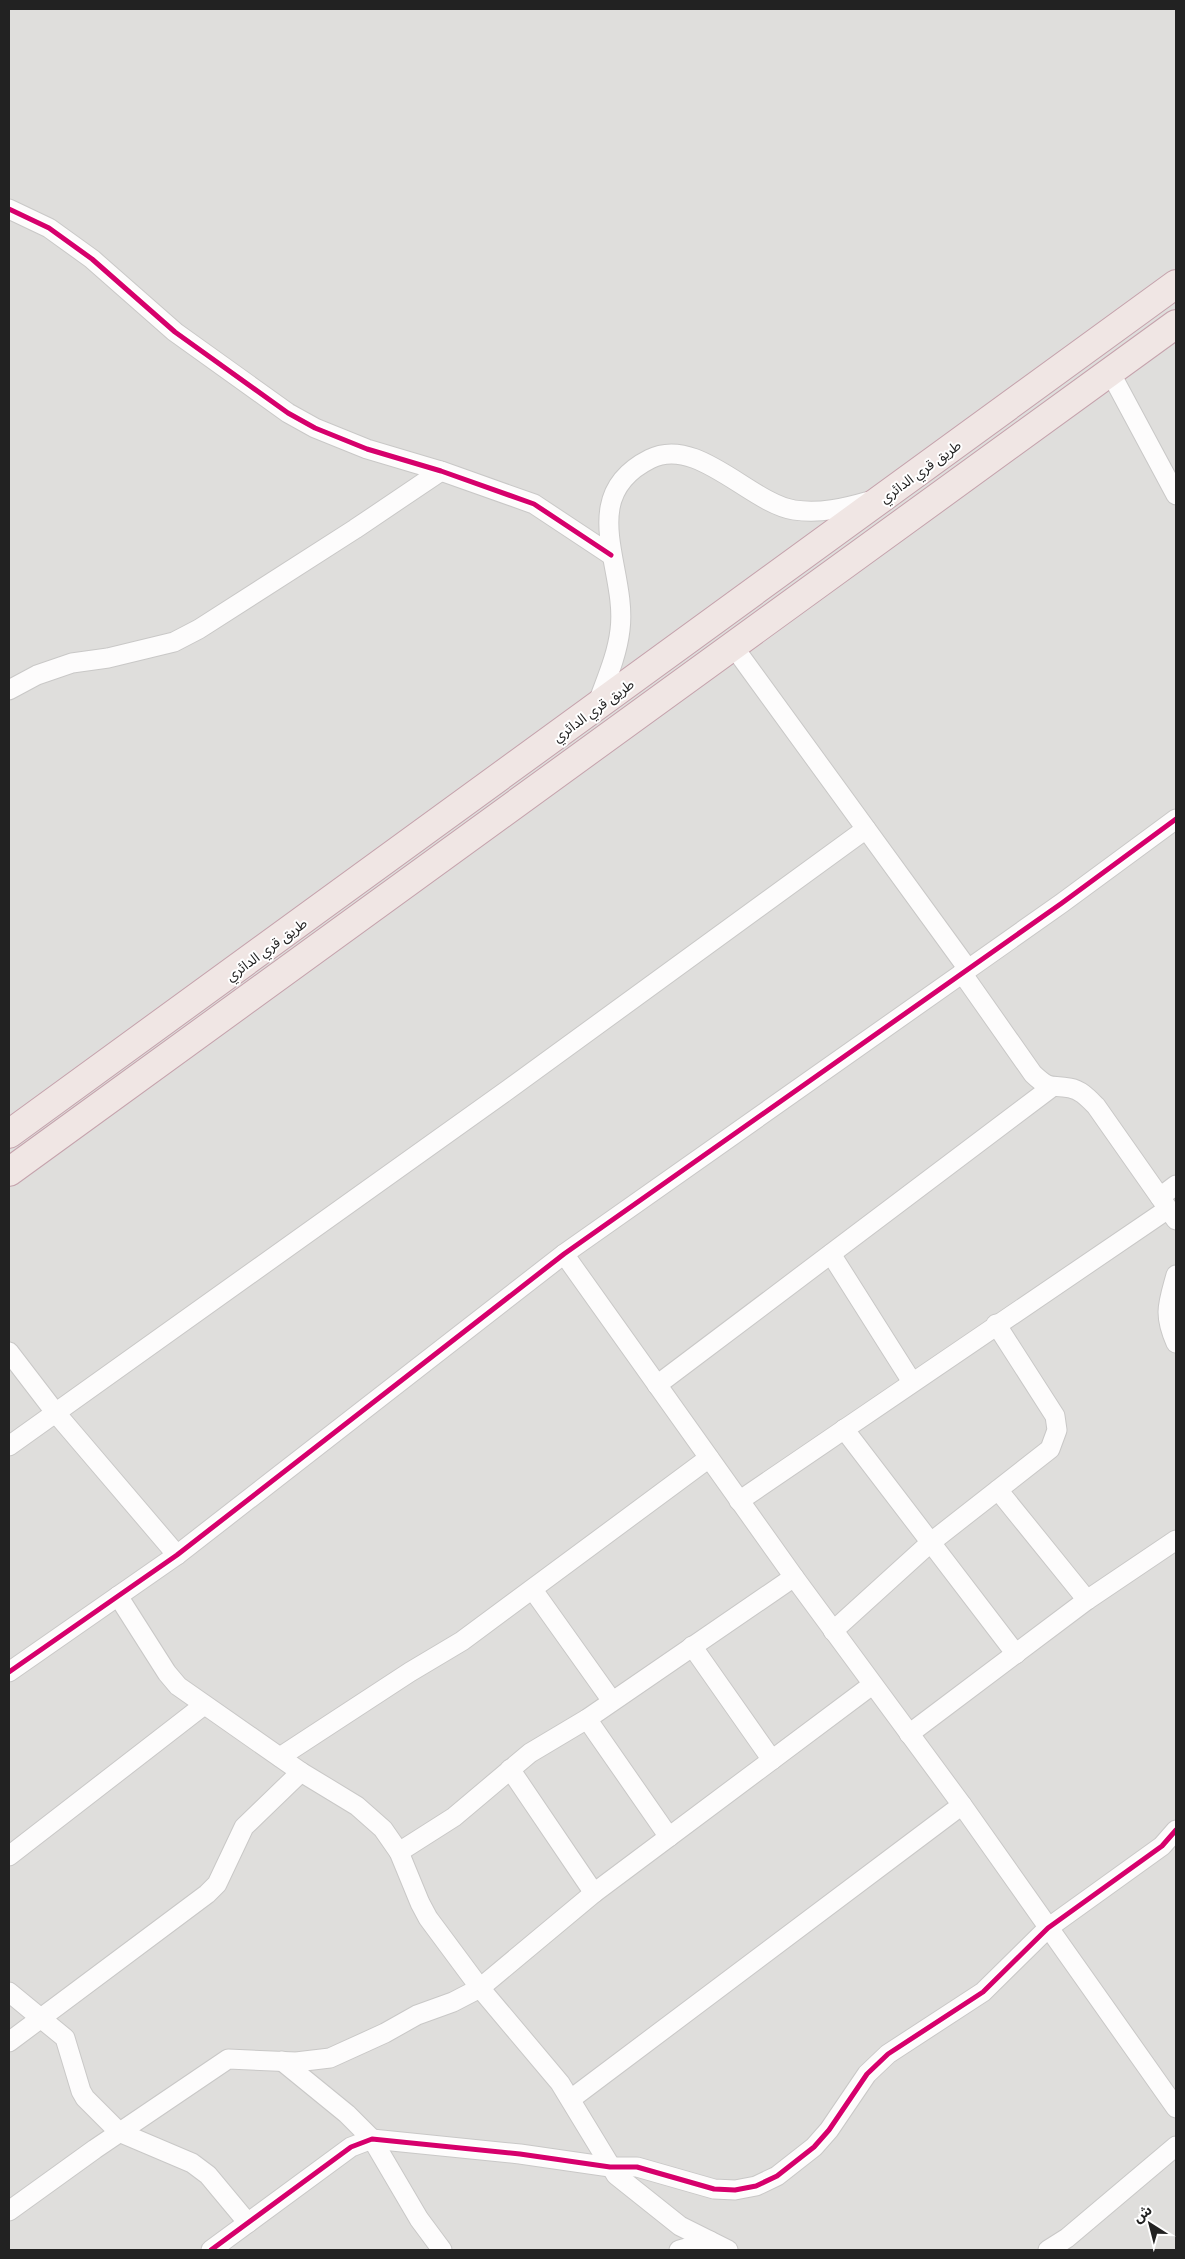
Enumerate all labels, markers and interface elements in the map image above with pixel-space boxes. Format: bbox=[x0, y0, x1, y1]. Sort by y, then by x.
street label: طريق قري الدائري bbox=[875, 434, 966, 509]
street label: طريق قري الدائري bbox=[548, 673, 639, 748]
street label: طريق قري الدائري bbox=[221, 912, 312, 987]
north arrow bbox=[1125, 2199, 1175, 2249]
text: ش bbox=[1128, 2199, 1156, 2227]

